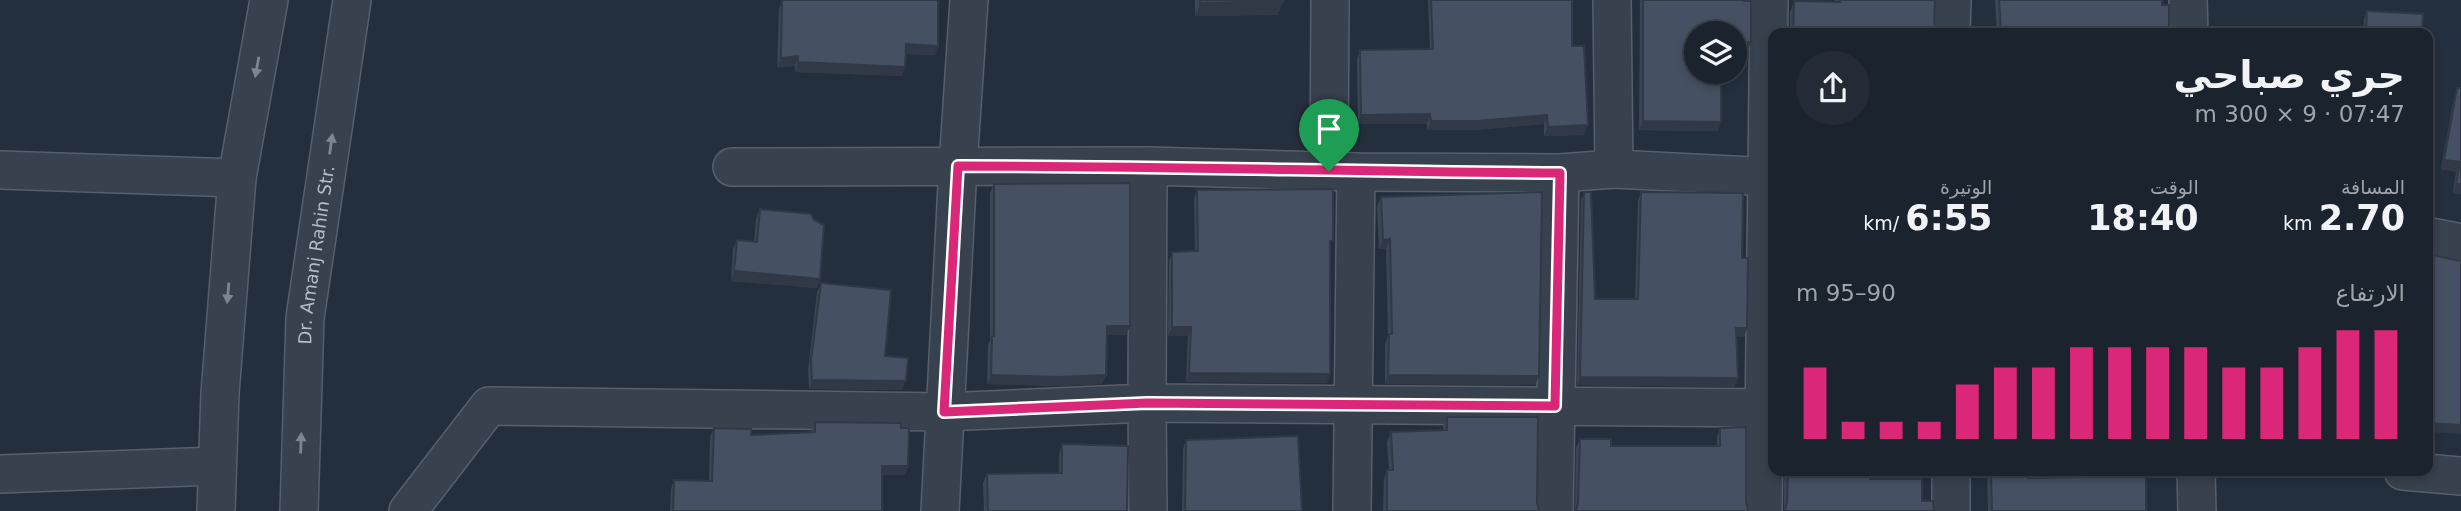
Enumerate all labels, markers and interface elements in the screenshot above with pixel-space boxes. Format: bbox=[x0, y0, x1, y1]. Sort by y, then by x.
map controls bbox=[1684, 21, 1747, 84]
button: layers bbox=[1684, 21, 1747, 84]
button: share bbox=[1796, 51, 1870, 125]
text: جري صباحي bbox=[2174, 53, 2405, 97]
one-way arrow bbox=[251, 56, 262, 78]
pin bbox=[1299, 99, 1359, 171]
text: 07:47 · 9 × 300 m bbox=[2195, 101, 2405, 127]
icon: arrive bbox=[1310, 110, 1348, 148]
one-way arrow bbox=[326, 133, 337, 155]
street label: Dr. Amanj Rahin Str. bbox=[294, 164, 338, 345]
text: الوتيرة bbox=[1940, 176, 1992, 198]
text: الوقت bbox=[2150, 176, 2199, 198]
text: المسافة bbox=[2341, 176, 2405, 198]
text: 6:55 bbox=[1905, 198, 1992, 238]
text: 18:40 bbox=[2087, 198, 2199, 238]
text: 2.70 bbox=[2319, 198, 2405, 238]
text: /km bbox=[1863, 212, 1905, 234]
text: km bbox=[2283, 212, 2319, 234]
text: 90–95 m bbox=[1796, 280, 1896, 306]
text: الارتفاع bbox=[2336, 280, 2405, 306]
one-way arrow bbox=[222, 282, 233, 304]
one-way arrow bbox=[295, 432, 307, 454]

